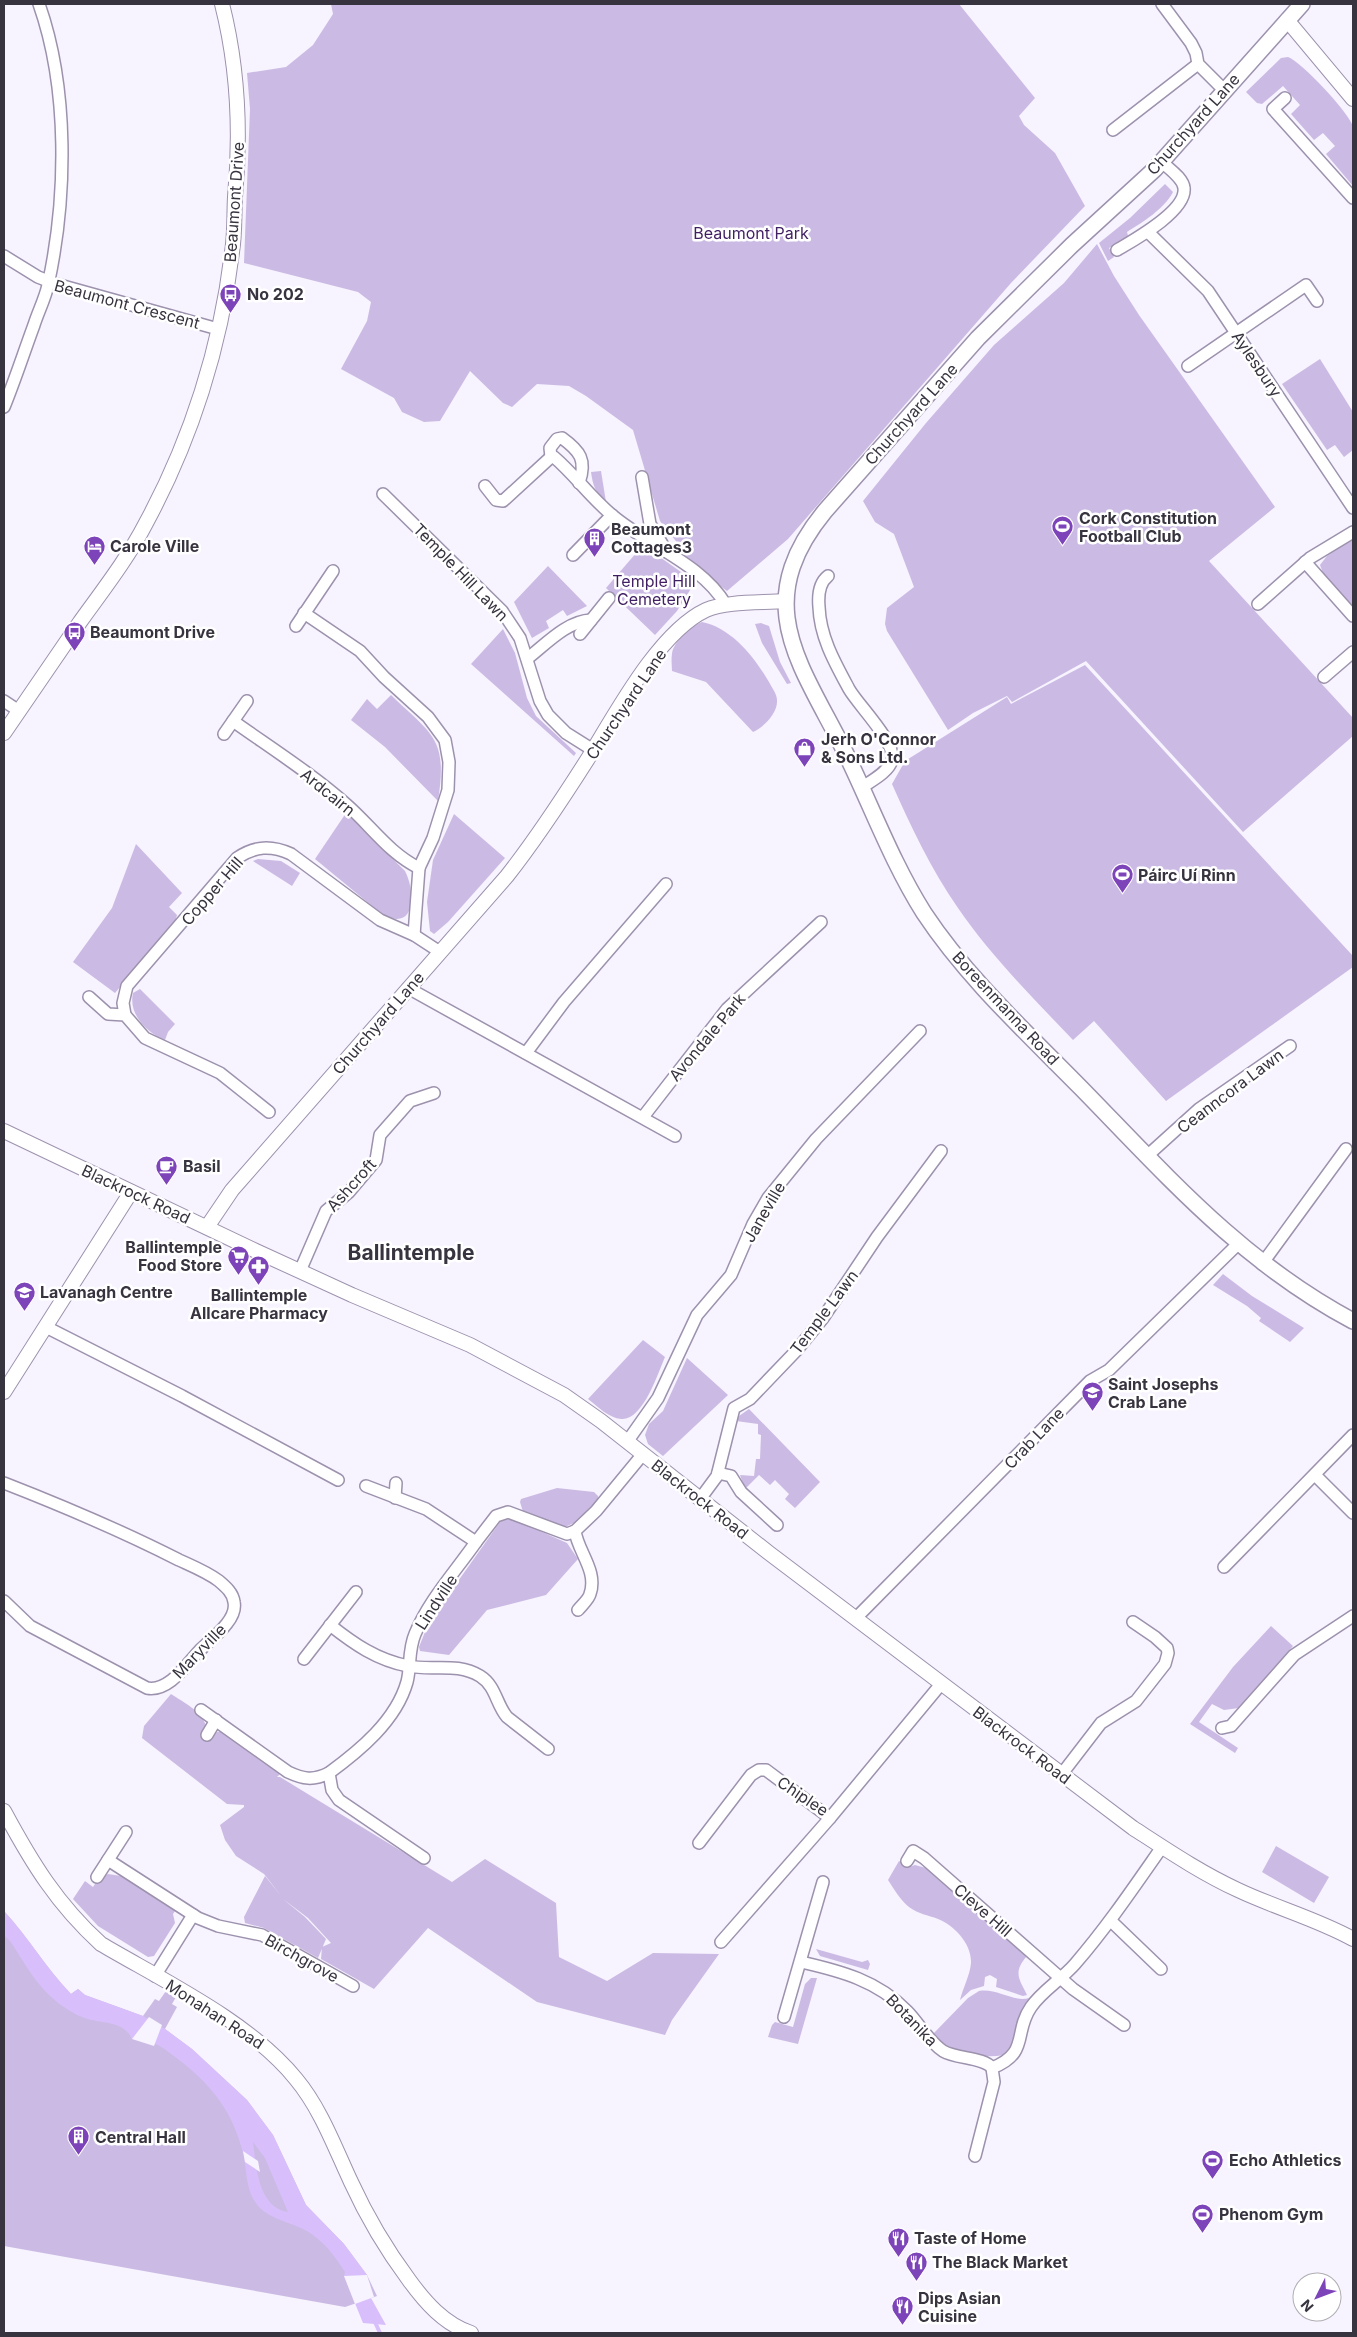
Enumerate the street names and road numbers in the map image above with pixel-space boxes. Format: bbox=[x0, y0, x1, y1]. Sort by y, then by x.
street label: Churchyard Lane bbox=[1142, 69, 1244, 179]
street label: Beaumont Drive bbox=[220, 141, 248, 263]
street label: Beaumont Crescent bbox=[52, 275, 202, 333]
street label: Aylesbury bbox=[1228, 327, 1286, 401]
street label: Churchyard Lane bbox=[860, 359, 962, 469]
street label: Temple Hill Lawn bbox=[409, 519, 513, 625]
street label: Churchyard Lane bbox=[582, 645, 670, 763]
street label: Ardcairn bbox=[297, 764, 359, 820]
street label: Copper Hill bbox=[177, 853, 247, 929]
street label: Boreenmanna Road bbox=[948, 947, 1064, 1069]
street label: Churchyard Lane bbox=[328, 968, 428, 1078]
street label: Avondale Park bbox=[664, 989, 750, 1085]
street label: Ceanncora Lawn bbox=[1173, 1045, 1287, 1137]
street label: Ashcroft bbox=[322, 1155, 380, 1215]
street label: Blackrock Road bbox=[78, 1160, 194, 1228]
street label: Janeville bbox=[739, 1178, 789, 1246]
street label: Temple Lawn bbox=[786, 1266, 862, 1358]
street label: Crab Lane bbox=[1000, 1403, 1068, 1473]
street label: Blackrock Road bbox=[647, 1455, 753, 1543]
street label: Lindville bbox=[411, 1570, 461, 1634]
street label: Maryville bbox=[168, 1619, 230, 1683]
street label: Blackrock Road bbox=[969, 1702, 1075, 1788]
street label: Chiplee bbox=[774, 1772, 832, 1820]
street label: Cleve Hill bbox=[950, 1879, 1016, 1941]
street label: Birchgrove bbox=[261, 1929, 343, 1987]
street label: Monahan Road bbox=[162, 1975, 268, 2053]
street label: Botanika bbox=[882, 1990, 942, 2050]

